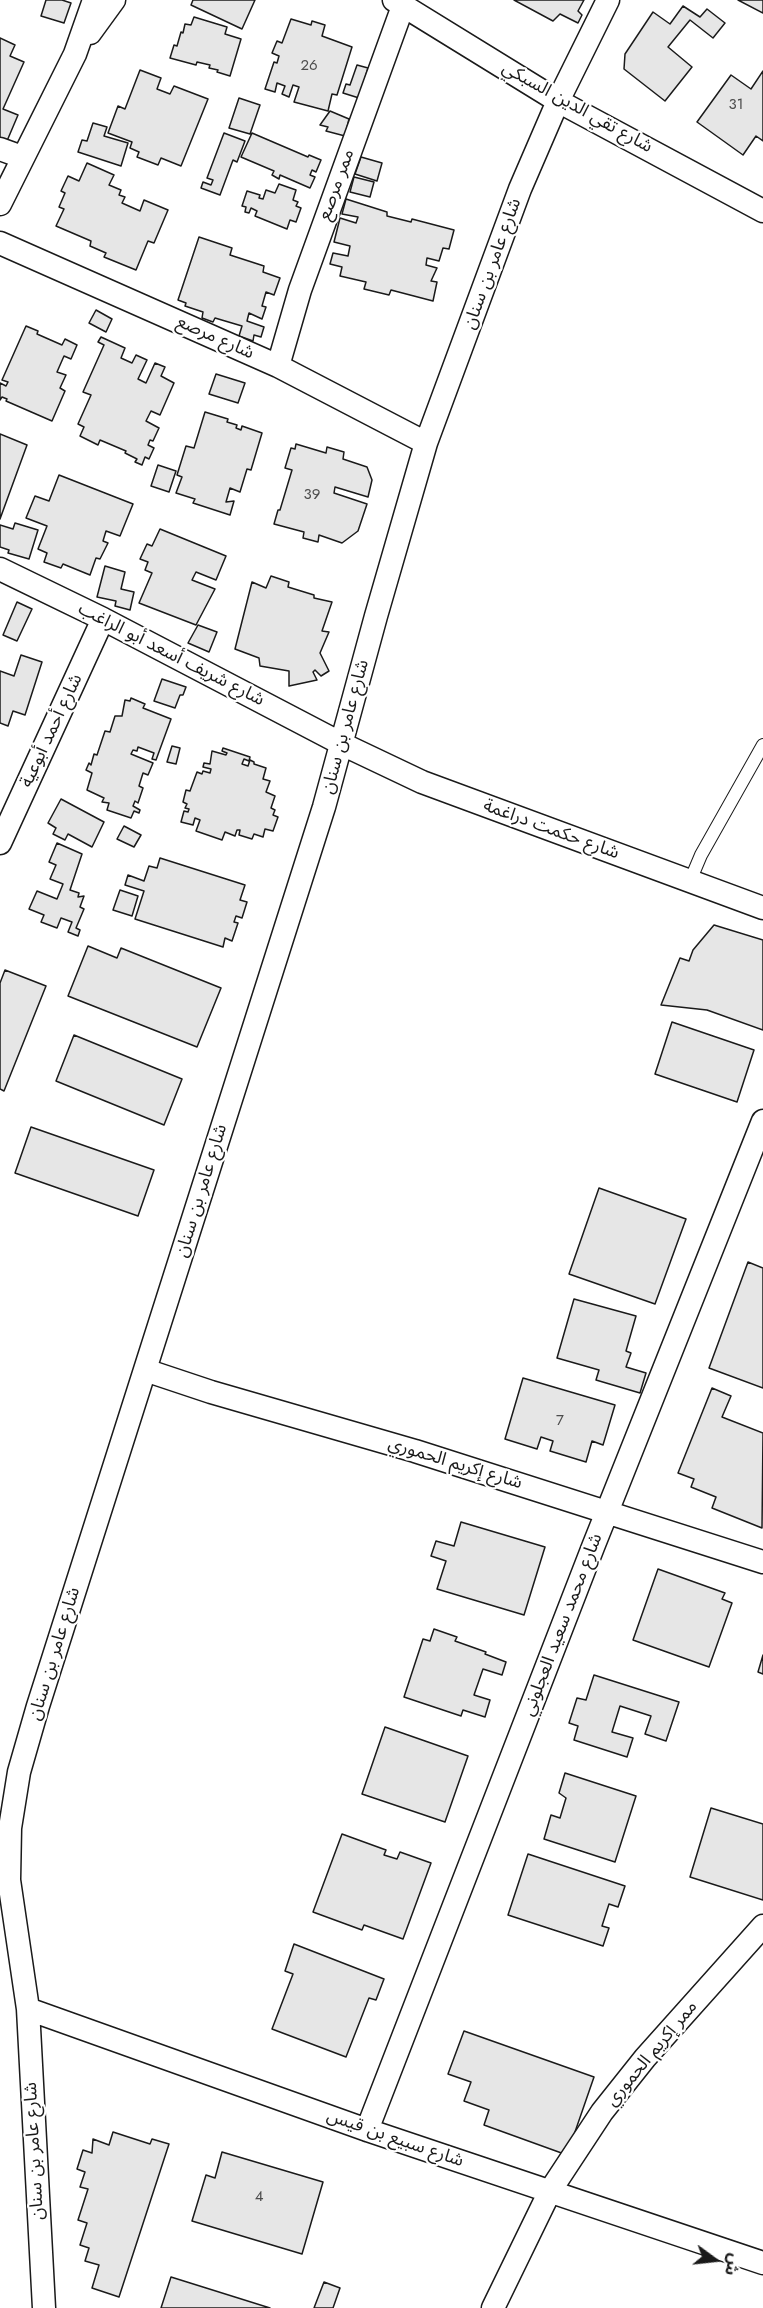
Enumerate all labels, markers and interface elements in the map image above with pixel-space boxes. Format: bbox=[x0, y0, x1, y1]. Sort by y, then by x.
house number: 26 bbox=[300, 57, 318, 75]
street label: شارع تقي الدين السبكي bbox=[498, 58, 656, 158]
house number: 31 bbox=[729, 96, 743, 114]
street label: ممر مرصع bbox=[314, 146, 360, 224]
street label: شارع عامر بن سنان bbox=[459, 195, 527, 333]
street label: شارع مرصع bbox=[173, 311, 257, 365]
house number: 39 bbox=[304, 486, 320, 504]
street label: شارع شريف أسعد أبو الراغب bbox=[74, 599, 268, 711]
street label: شارع عامر بن سنان bbox=[318, 658, 374, 796]
street label: شارع أحمد أبوعية bbox=[16, 671, 88, 791]
street label: شارع حكمت دراغمة bbox=[480, 795, 622, 865]
street label: شارع عامر بن سنان bbox=[172, 1122, 232, 1260]
house number: 7 bbox=[556, 1412, 564, 1430]
street label: شارع إكريم الحموري bbox=[385, 1433, 525, 1495]
street label: شارع محمد سعيد العجلوني bbox=[518, 1531, 608, 1719]
street label: شارع عامر بن سنان bbox=[25, 1585, 85, 1723]
street label: ممر إكريم الحموري bbox=[602, 1997, 702, 2111]
street label: شارع عامر بن سنان bbox=[21, 2082, 49, 2220]
street label: شارع سبيع بن قيس bbox=[324, 2105, 466, 2173]
house number: 4 bbox=[255, 2188, 263, 2206]
north arrow bbox=[685, 2230, 745, 2290]
text: ش bbox=[719, 2251, 747, 2278]

